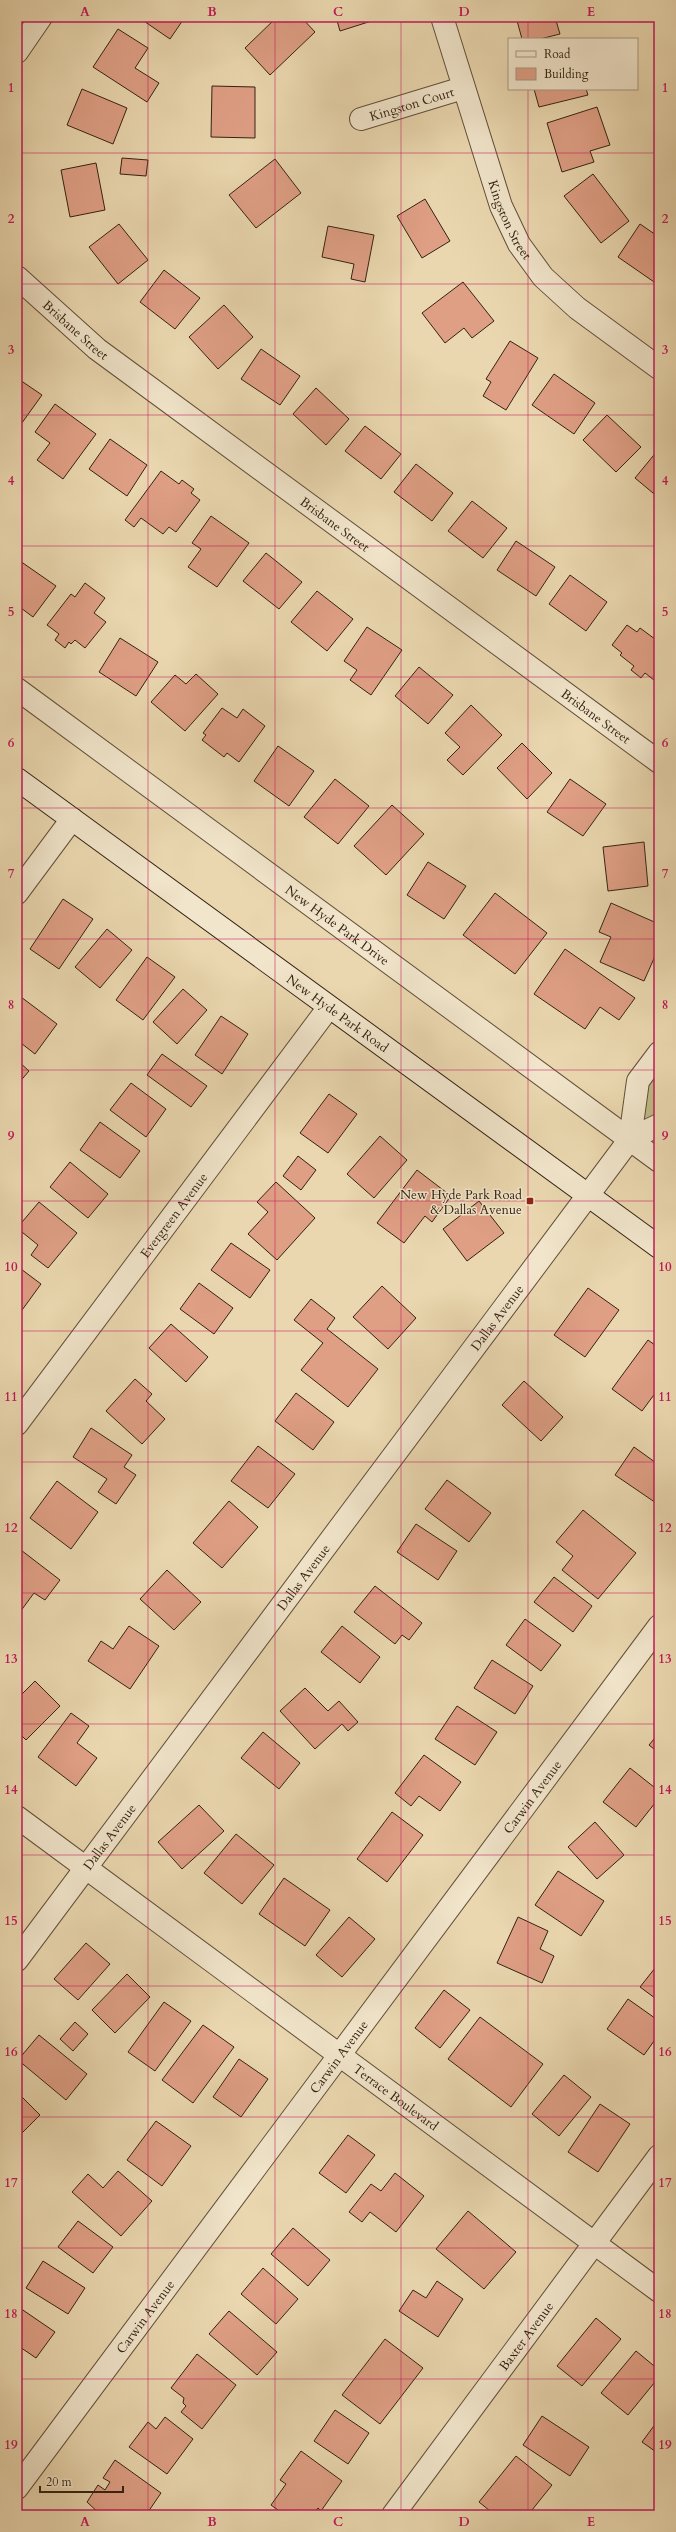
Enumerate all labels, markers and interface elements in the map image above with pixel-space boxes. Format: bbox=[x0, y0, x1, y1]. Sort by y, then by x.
text: A bbox=[80, 3, 90, 21]
text: B bbox=[207, 3, 217, 21]
text: C bbox=[333, 3, 343, 21]
text: D bbox=[458, 3, 470, 21]
text: E bbox=[587, 3, 595, 21]
legend bbox=[508, 38, 638, 90]
text: Road bbox=[544, 46, 571, 62]
text: Building bbox=[544, 66, 589, 82]
text: 1 bbox=[8, 79, 14, 97]
text: 1 bbox=[662, 79, 668, 97]
street label: Kingston Court bbox=[368, 83, 456, 126]
street label: Kingston Street bbox=[483, 178, 535, 263]
text: 2 bbox=[8, 210, 15, 228]
text: 2 bbox=[662, 210, 669, 228]
street label: Brisbane Street bbox=[38, 296, 112, 364]
text: 3 bbox=[8, 341, 15, 359]
text: 3 bbox=[662, 341, 669, 359]
text: 4 bbox=[8, 472, 15, 490]
text: 4 bbox=[662, 472, 669, 490]
street label: Brisbane Street bbox=[296, 493, 373, 556]
text: 5 bbox=[8, 603, 14, 621]
text: 5 bbox=[662, 603, 668, 621]
street label: Brisbane Street bbox=[557, 685, 634, 748]
text: 6 bbox=[8, 734, 15, 752]
text: 6 bbox=[662, 734, 669, 752]
text: 7 bbox=[8, 865, 15, 883]
text: 7 bbox=[662, 865, 669, 883]
street label: New Hyde Park Drive bbox=[281, 881, 393, 970]
street label: New Hyde Park Road bbox=[283, 970, 392, 1057]
text: 8 bbox=[8, 996, 14, 1014]
text: 8 bbox=[662, 996, 668, 1014]
text: 9 bbox=[8, 1127, 15, 1145]
text: 9 bbox=[662, 1127, 669, 1145]
street label: Evergreen Avenue bbox=[136, 1169, 212, 1262]
place label: New Hyde Park Road & Dallas Avenue bbox=[400, 1186, 522, 1219]
marker: New Hyde Park Road & Dallas Avenue bbox=[525, 1196, 535, 1206]
text: 10 bbox=[4, 1258, 18, 1276]
text: 10 bbox=[658, 1258, 672, 1276]
street label: Dallas Avenue bbox=[467, 1281, 528, 1355]
text: 11 bbox=[4, 1388, 18, 1406]
text: 11 bbox=[658, 1388, 672, 1406]
text: 12 bbox=[4, 1519, 18, 1537]
text: 12 bbox=[658, 1519, 672, 1537]
street label: Dallas Avenue bbox=[273, 1541, 335, 1614]
text: 13 bbox=[4, 1650, 18, 1668]
text: 13 bbox=[658, 1650, 672, 1668]
street label: Carwin Avenue bbox=[499, 1757, 566, 1838]
text: 14 bbox=[4, 1781, 18, 1799]
text: 14 bbox=[658, 1781, 672, 1799]
street label: Dallas Avenue bbox=[79, 1800, 141, 1874]
text: 15 bbox=[4, 1912, 18, 1930]
text: 15 bbox=[658, 1912, 672, 1930]
street label: Carwin Avenue bbox=[306, 2017, 373, 2098]
text: 16 bbox=[4, 2043, 18, 2061]
text: 16 bbox=[658, 2043, 672, 2061]
street label: Terrace Boulevard bbox=[349, 2060, 442, 2135]
text: 17 bbox=[4, 2174, 18, 2192]
text: 17 bbox=[658, 2174, 672, 2192]
street label: Carwin Avenue bbox=[112, 2276, 179, 2357]
street label: Baxter Avenue bbox=[495, 2298, 558, 2374]
text: 18 bbox=[4, 2305, 18, 2323]
text: 18 bbox=[658, 2305, 672, 2323]
text: 19 bbox=[4, 2436, 18, 2454]
text: 19 bbox=[658, 2436, 672, 2454]
scale bar bbox=[40, 2468, 123, 2494]
text: 20 m bbox=[46, 2474, 73, 2490]
text: A bbox=[80, 2513, 90, 2531]
text: B bbox=[207, 2513, 217, 2531]
text: C bbox=[333, 2513, 343, 2531]
text: D bbox=[458, 2513, 470, 2531]
text: E bbox=[587, 2513, 595, 2531]

